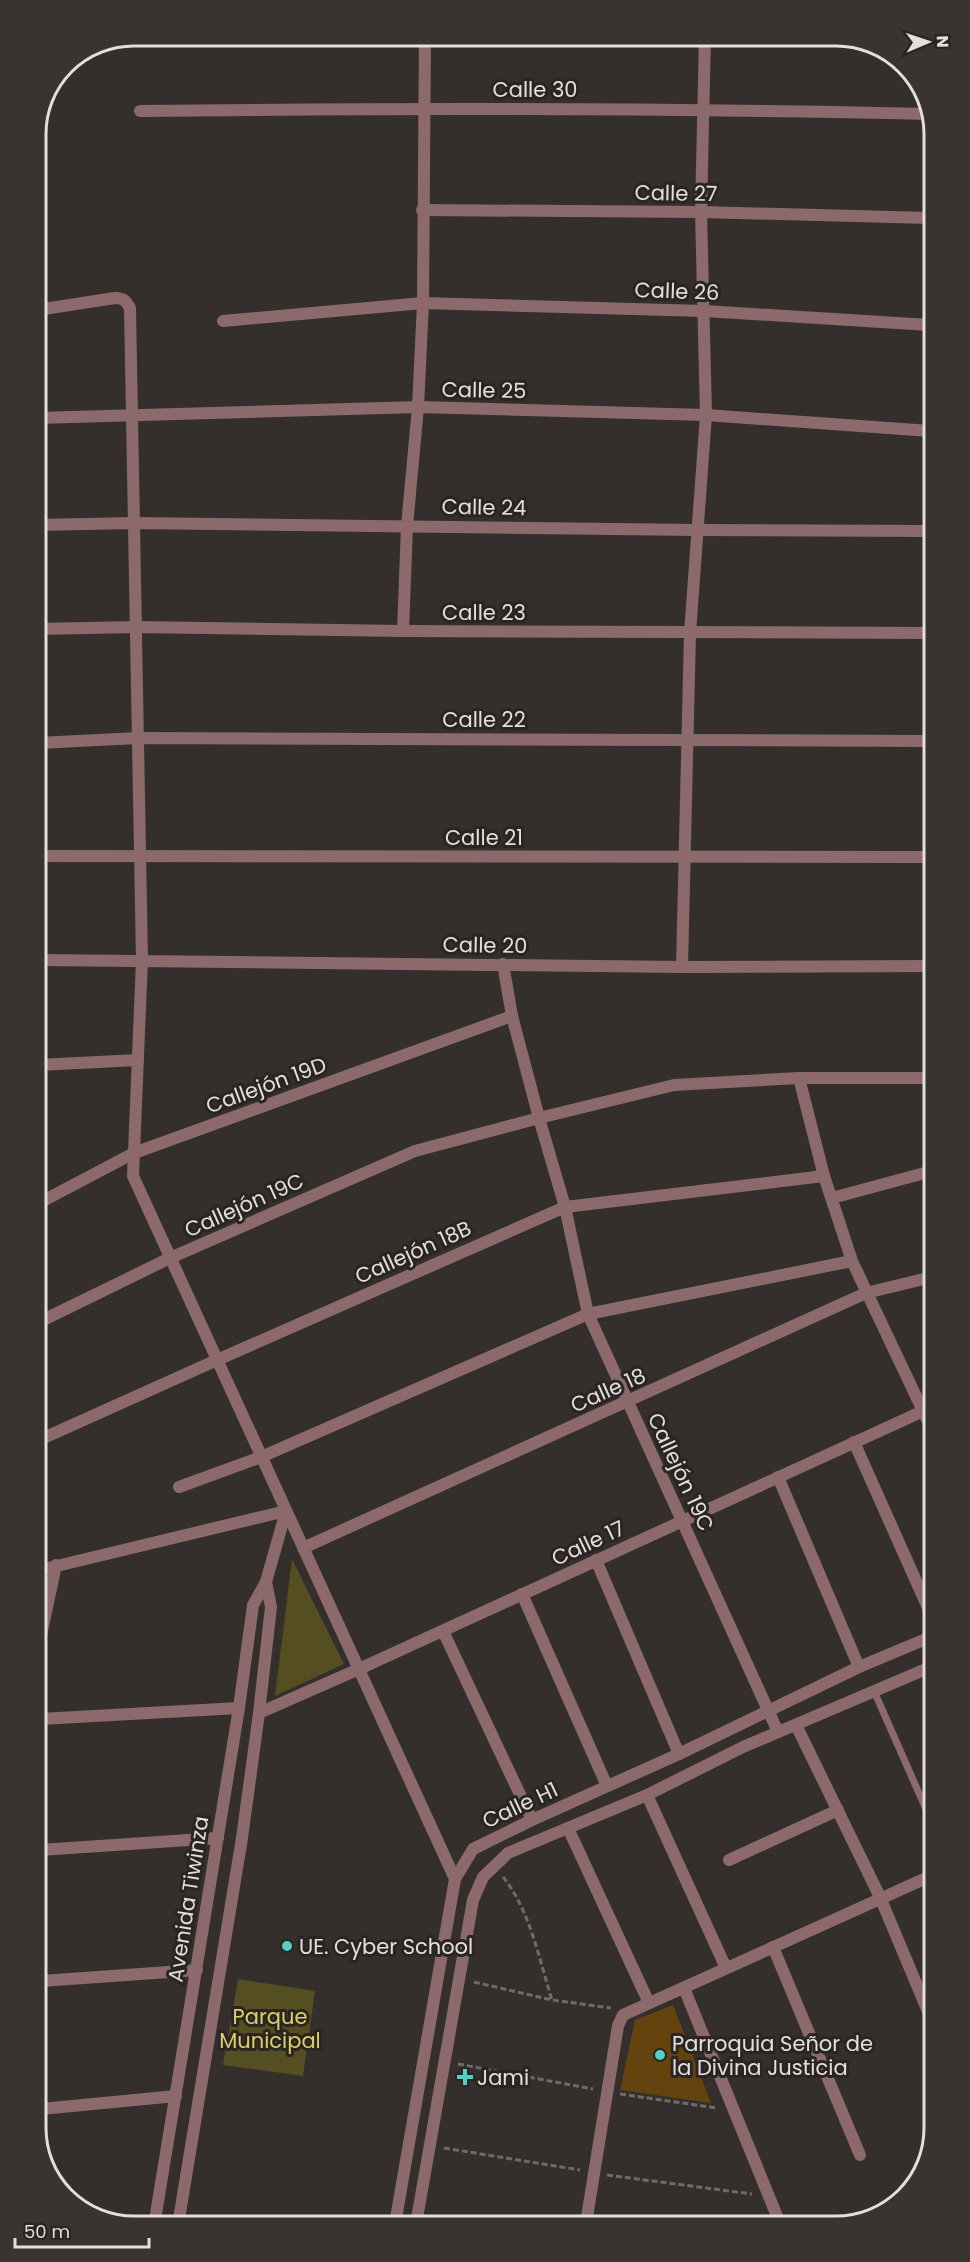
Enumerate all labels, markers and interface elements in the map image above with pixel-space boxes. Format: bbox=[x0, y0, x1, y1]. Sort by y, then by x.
north arrow bbox=[898, 12, 958, 72]
text: N bbox=[931, 35, 954, 48]
street label: Calle 30 bbox=[493, 75, 577, 104]
street label: Calle 27 bbox=[634, 178, 718, 208]
street label: Calle 26 bbox=[634, 275, 720, 307]
street label: Calle 25 bbox=[441, 375, 527, 405]
street label: Calle 24 bbox=[441, 492, 527, 522]
street label: Calle 23 bbox=[442, 598, 526, 627]
street label: Calle 22 bbox=[442, 705, 526, 734]
street label: Calle 21 bbox=[445, 823, 523, 852]
street label: Calle 20 bbox=[442, 930, 528, 960]
street label: Callejón 19D bbox=[202, 1050, 330, 1120]
street label: Callejón 19C bbox=[180, 1166, 308, 1244]
street label: Callejón 18B bbox=[350, 1213, 476, 1291]
street label: Calle 18 bbox=[566, 1361, 650, 1419]
street label: Callejón 19C bbox=[641, 1408, 721, 1536]
street label: Calle 17 bbox=[547, 1513, 629, 1573]
street label: Calle H1 bbox=[477, 1775, 563, 1835]
street label: Avenida Tiwinza bbox=[161, 1814, 215, 1984]
place label: UE. Cyber School bbox=[299, 1932, 473, 1961]
marker: UE. Cyber School bbox=[280, 1939, 294, 1953]
park label: Parque Municipal bbox=[219, 2002, 321, 2055]
place label: Parroquia Señor de la Divina Justicia bbox=[672, 2029, 873, 2082]
marker: Parroquia Señor de la Divina Justicia bbox=[653, 2048, 667, 2062]
place label: Jami bbox=[477, 2063, 529, 2092]
marker: Jami bbox=[458, 2070, 472, 2084]
scale bar bbox=[15, 2211, 148, 2249]
text: 50 m bbox=[24, 2219, 70, 2244]

